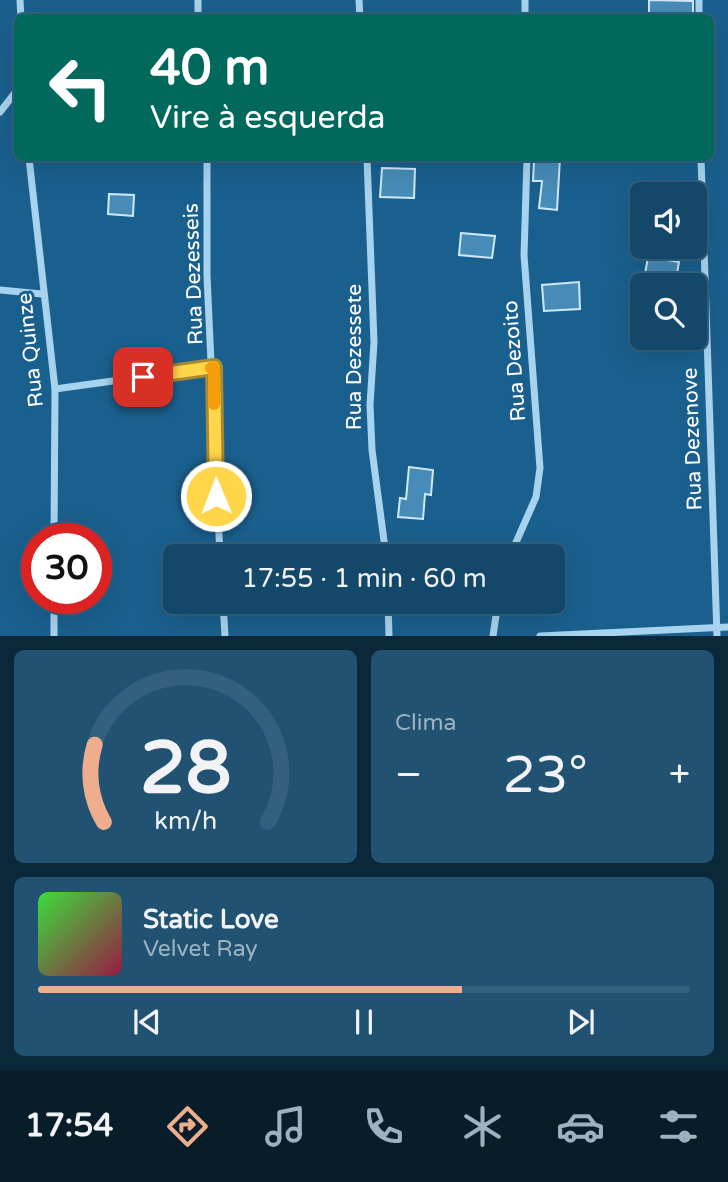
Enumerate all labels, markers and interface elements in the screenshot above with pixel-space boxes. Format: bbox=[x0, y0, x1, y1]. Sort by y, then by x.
text: 40 m bbox=[150, 39, 269, 98]
icon: left bbox=[35, 42, 126, 133]
text: Vire à esquerda bbox=[150, 99, 386, 137]
map controls bbox=[630, 182, 707, 350]
button: sound bbox=[630, 182, 707, 259]
street label: Rua Dezesseis bbox=[179, 203, 208, 345]
button: search bbox=[630, 273, 707, 350]
street label: Rua Dezessete bbox=[342, 284, 367, 430]
street label: Rua Quinze bbox=[12, 291, 49, 408]
street label: Rua Dezoito bbox=[498, 300, 531, 422]
pin bbox=[113, 347, 173, 407]
icon: arrive bbox=[124, 358, 162, 396]
street label: Rua Dezenove bbox=[678, 367, 707, 511]
position arrow bbox=[179, 459, 253, 533]
speed limit sign: 30 bbox=[21, 523, 112, 614]
text: 17:55 · 1 min · 60 m bbox=[241, 563, 487, 594]
text: Clima bbox=[395, 709, 456, 737]
text: 28 bbox=[140, 726, 231, 814]
text: 23° bbox=[503, 744, 588, 807]
text: − bbox=[395, 752, 422, 798]
text: + bbox=[669, 752, 690, 798]
text: km/h bbox=[154, 806, 217, 836]
text: Static Love bbox=[143, 904, 279, 935]
text: Velvet Ray bbox=[143, 935, 258, 963]
icon: previous bbox=[128, 1003, 166, 1041]
icon: pause bbox=[345, 1003, 383, 1041]
icon: next bbox=[562, 1003, 600, 1041]
icon: directions bbox=[163, 1102, 212, 1151]
icon: music bbox=[261, 1102, 310, 1151]
icon: phone bbox=[359, 1102, 408, 1151]
icon: climate bbox=[458, 1102, 507, 1151]
icon: car bbox=[556, 1102, 605, 1151]
icon: filters bbox=[654, 1102, 703, 1151]
text: 17:54 bbox=[25, 1107, 113, 1145]

